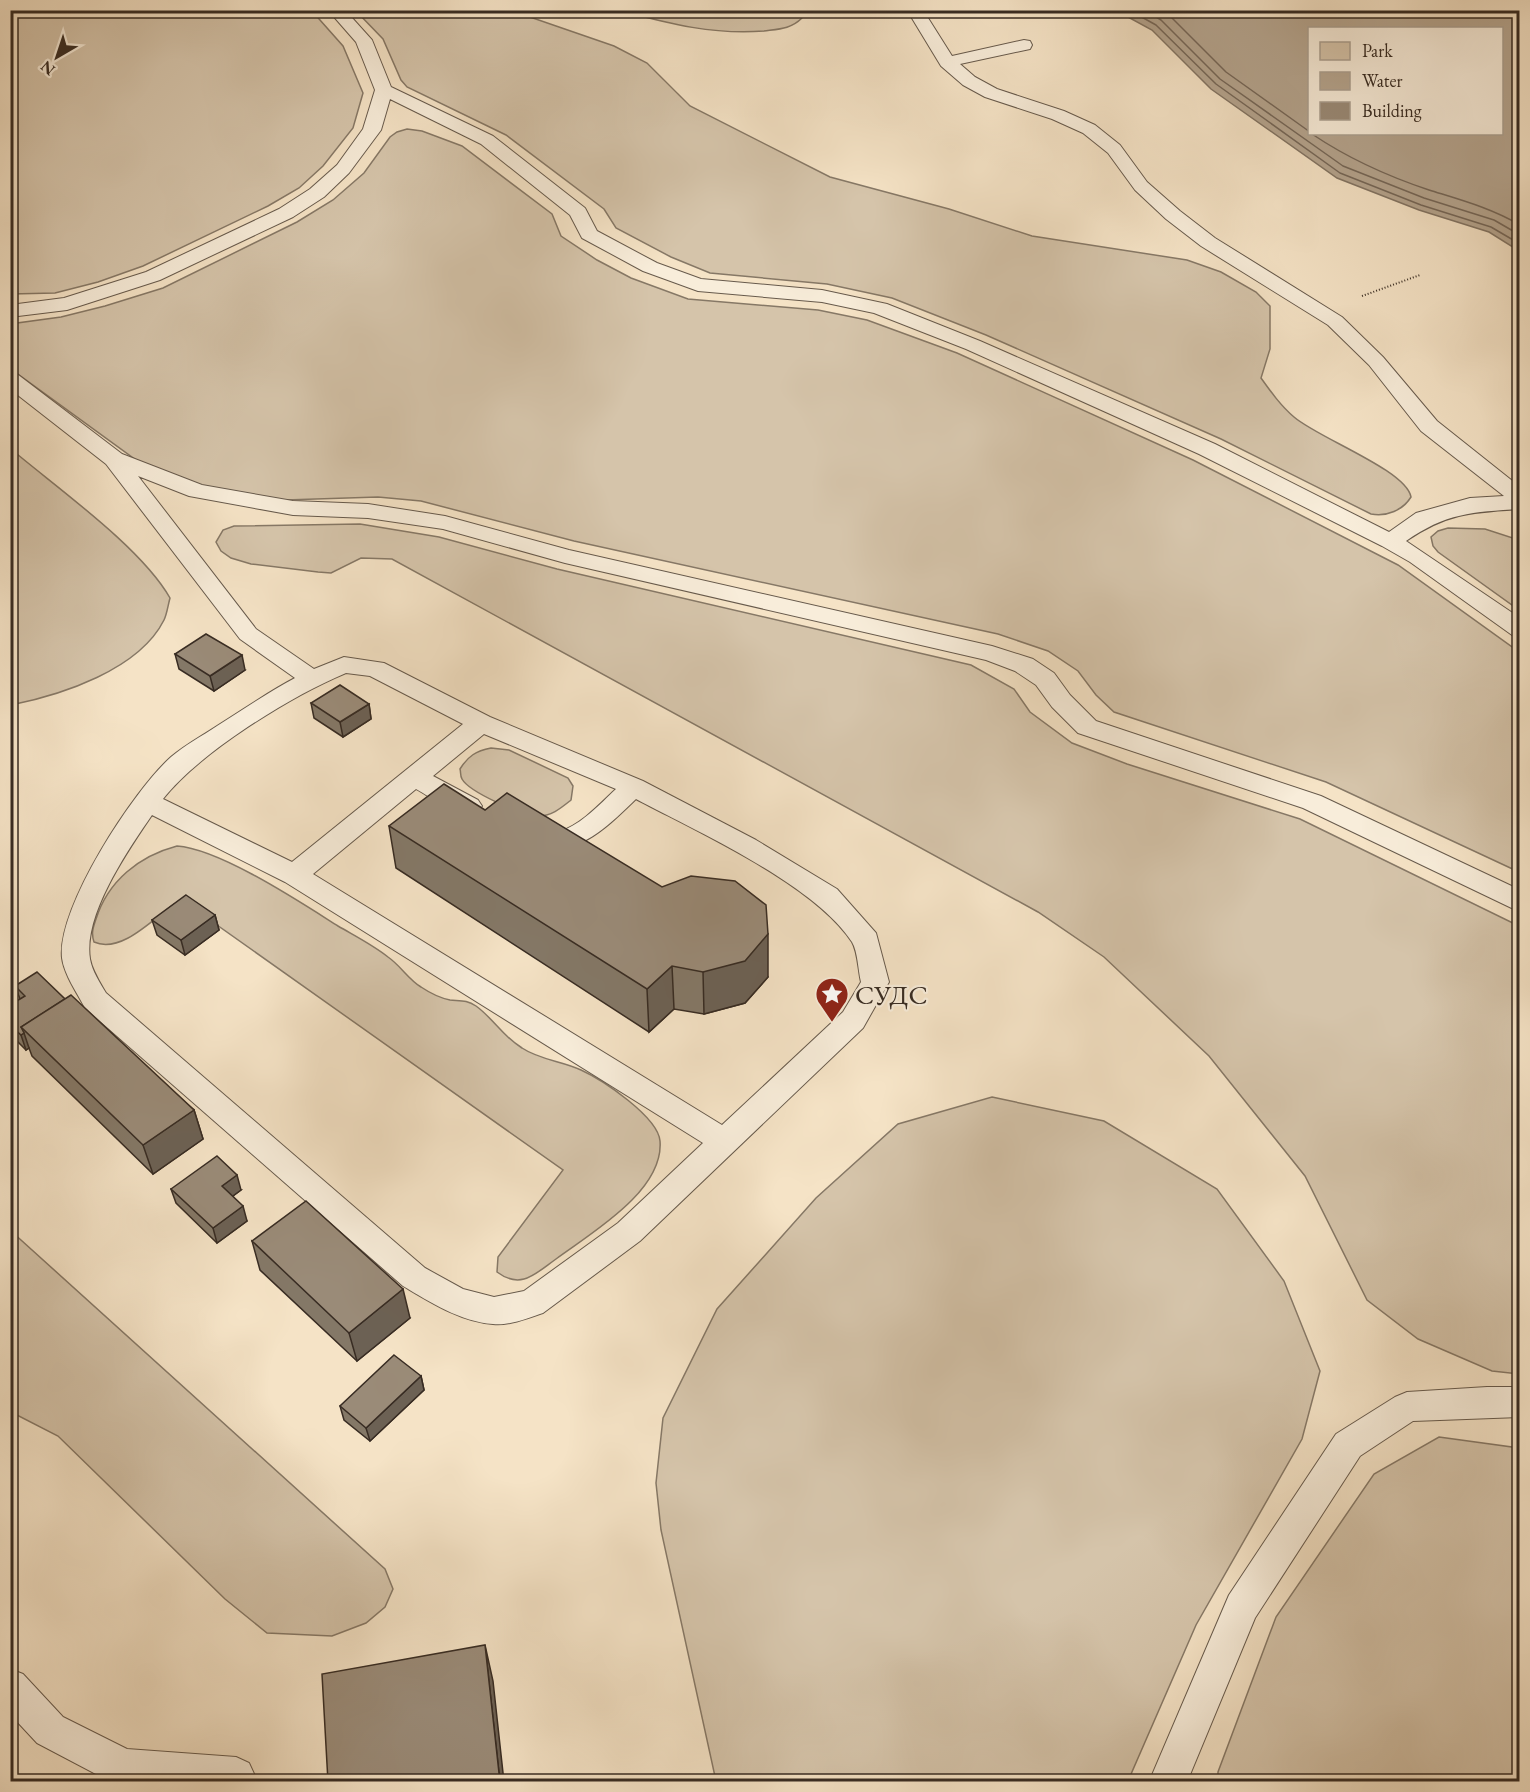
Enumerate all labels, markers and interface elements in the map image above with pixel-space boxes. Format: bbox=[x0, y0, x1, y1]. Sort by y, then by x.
north arrow bbox=[27, 27, 87, 87]
legend bbox=[1308, 27, 1503, 135]
text: Park bbox=[1362, 39, 1393, 62]
text: N bbox=[36, 56, 60, 81]
text: Water bbox=[1362, 69, 1403, 92]
text: Building bbox=[1362, 99, 1422, 122]
place icon: СУДС bbox=[814, 976, 850, 1023]
place label: СУДС bbox=[855, 977, 928, 1012]

